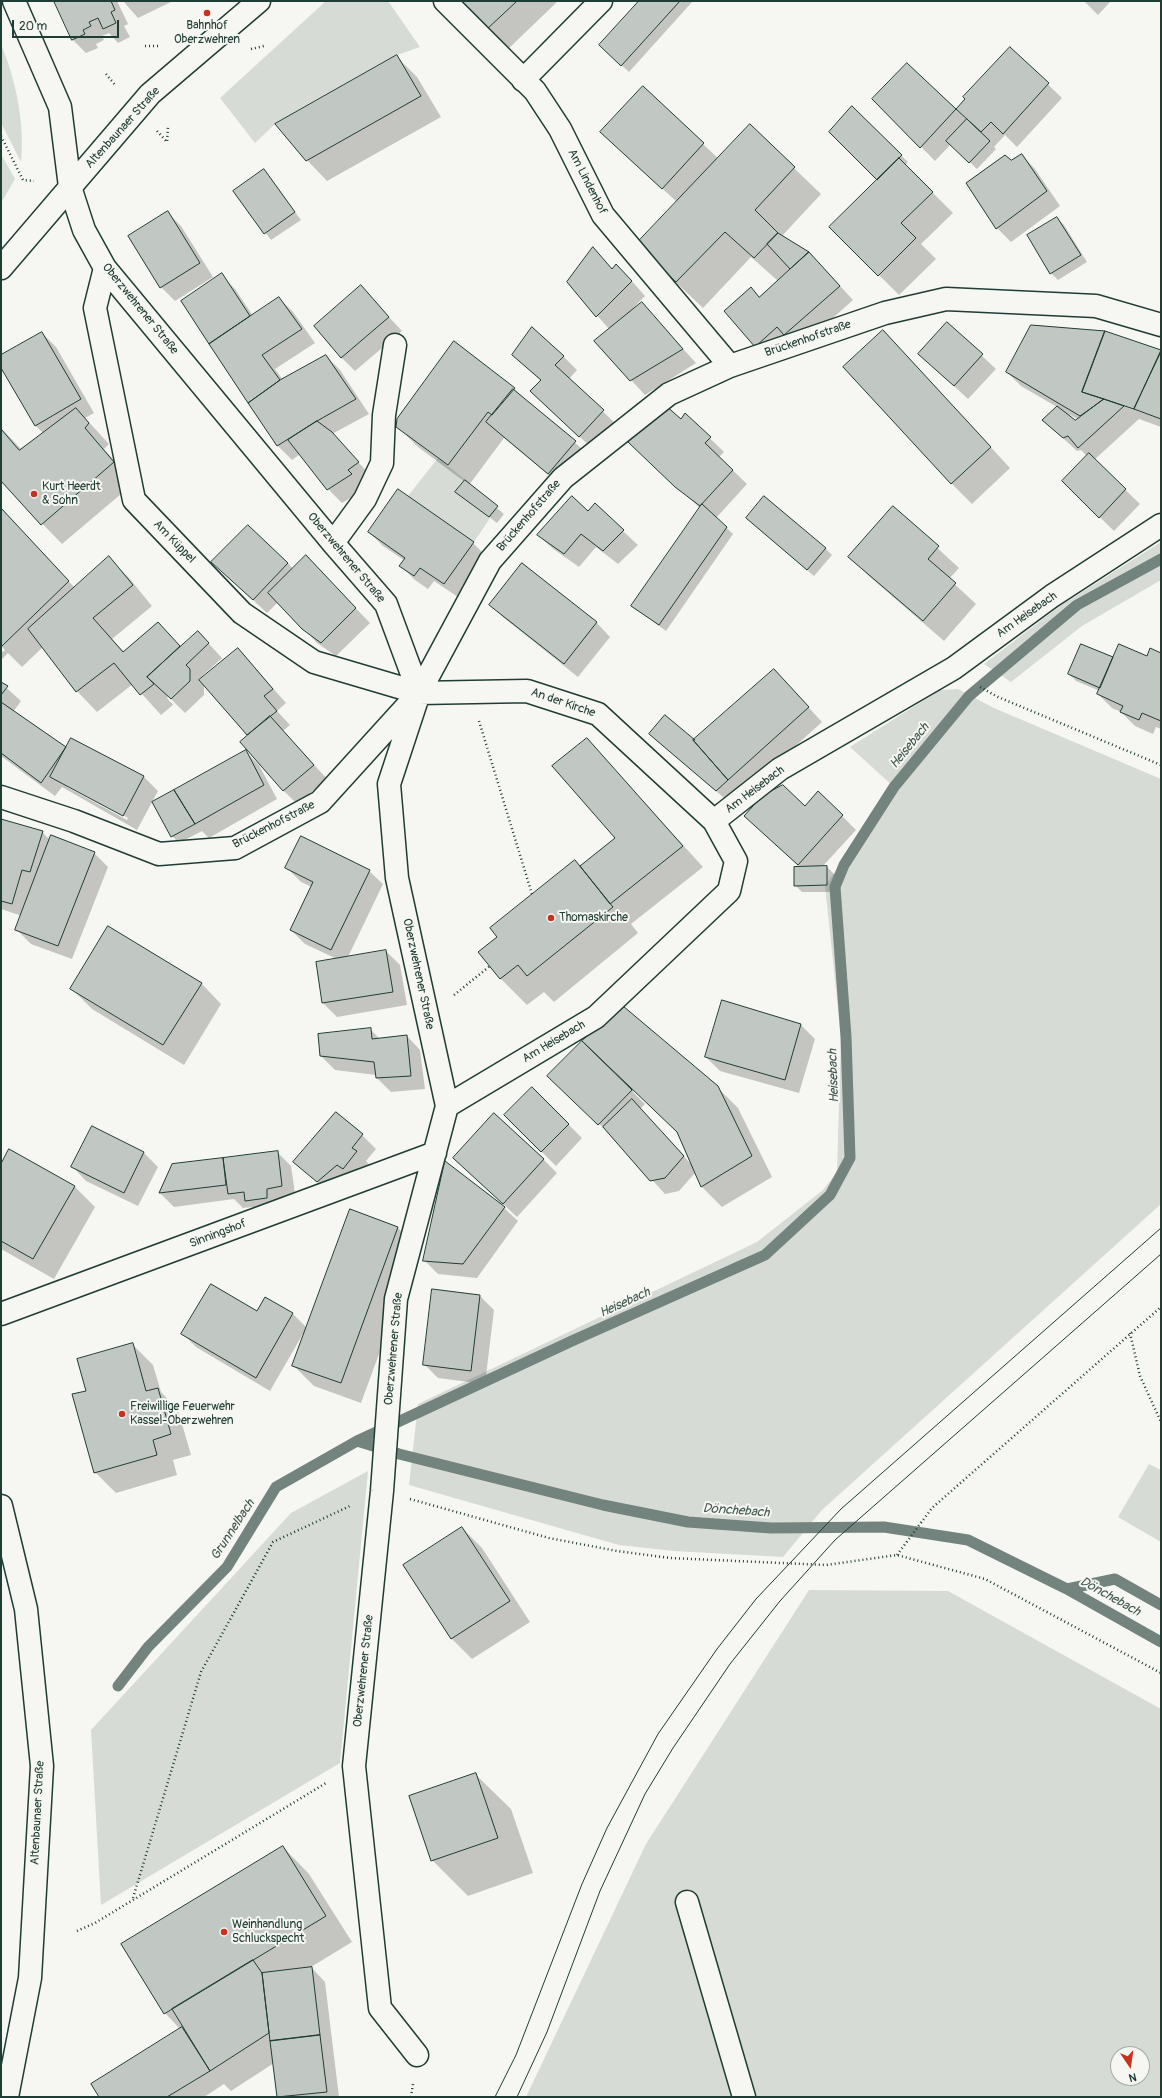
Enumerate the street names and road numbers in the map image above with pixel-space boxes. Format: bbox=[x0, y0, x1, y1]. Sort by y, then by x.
street label: Altenbaunaer Straße bbox=[83, 84, 163, 172]
street label: Am Lindenhof bbox=[564, 147, 610, 217]
street label: Oberzwehrener Straße bbox=[99, 261, 181, 357]
street label: Brückenhofstraße bbox=[763, 317, 853, 361]
street label: Brückenhofstraße bbox=[494, 477, 564, 555]
street label: Oberzwehrener Straße bbox=[304, 510, 388, 606]
street label: Am Küppel bbox=[150, 517, 198, 567]
street label: Am Heisebach bbox=[994, 589, 1060, 641]
street label: An der Kirche bbox=[529, 685, 597, 721]
street label: Am Heisebach bbox=[723, 763, 787, 817]
street label: Brückenhofstraße bbox=[230, 798, 318, 852]
street label: Oberzwehrener Straße bbox=[399, 917, 437, 1031]
street label: Am Heisebach bbox=[520, 1018, 588, 1066]
street label: Sinningshof bbox=[188, 1217, 248, 1251]
street label: Oberzwehrener Straße bbox=[382, 1292, 406, 1406]
street label: Oberzwehrener Straße bbox=[351, 1614, 377, 1728]
street label: Altenbaunaer Straße bbox=[28, 1760, 48, 1866]

